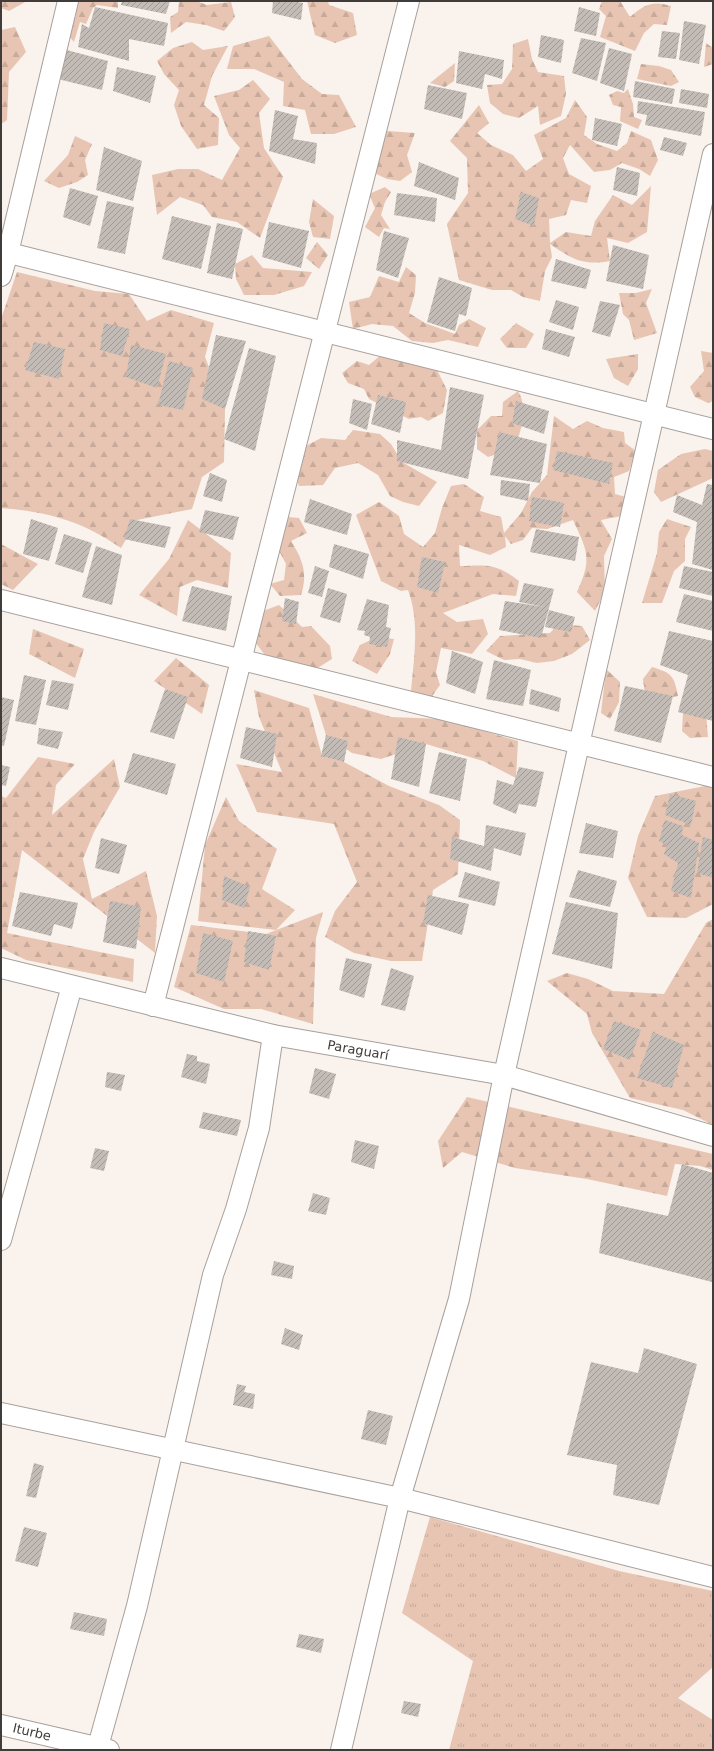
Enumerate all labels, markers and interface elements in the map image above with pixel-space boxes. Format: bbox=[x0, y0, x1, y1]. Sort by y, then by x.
street label: Paraguarí bbox=[326, 1037, 390, 1063]
street label: Iturbe bbox=[11, 1720, 53, 1744]

